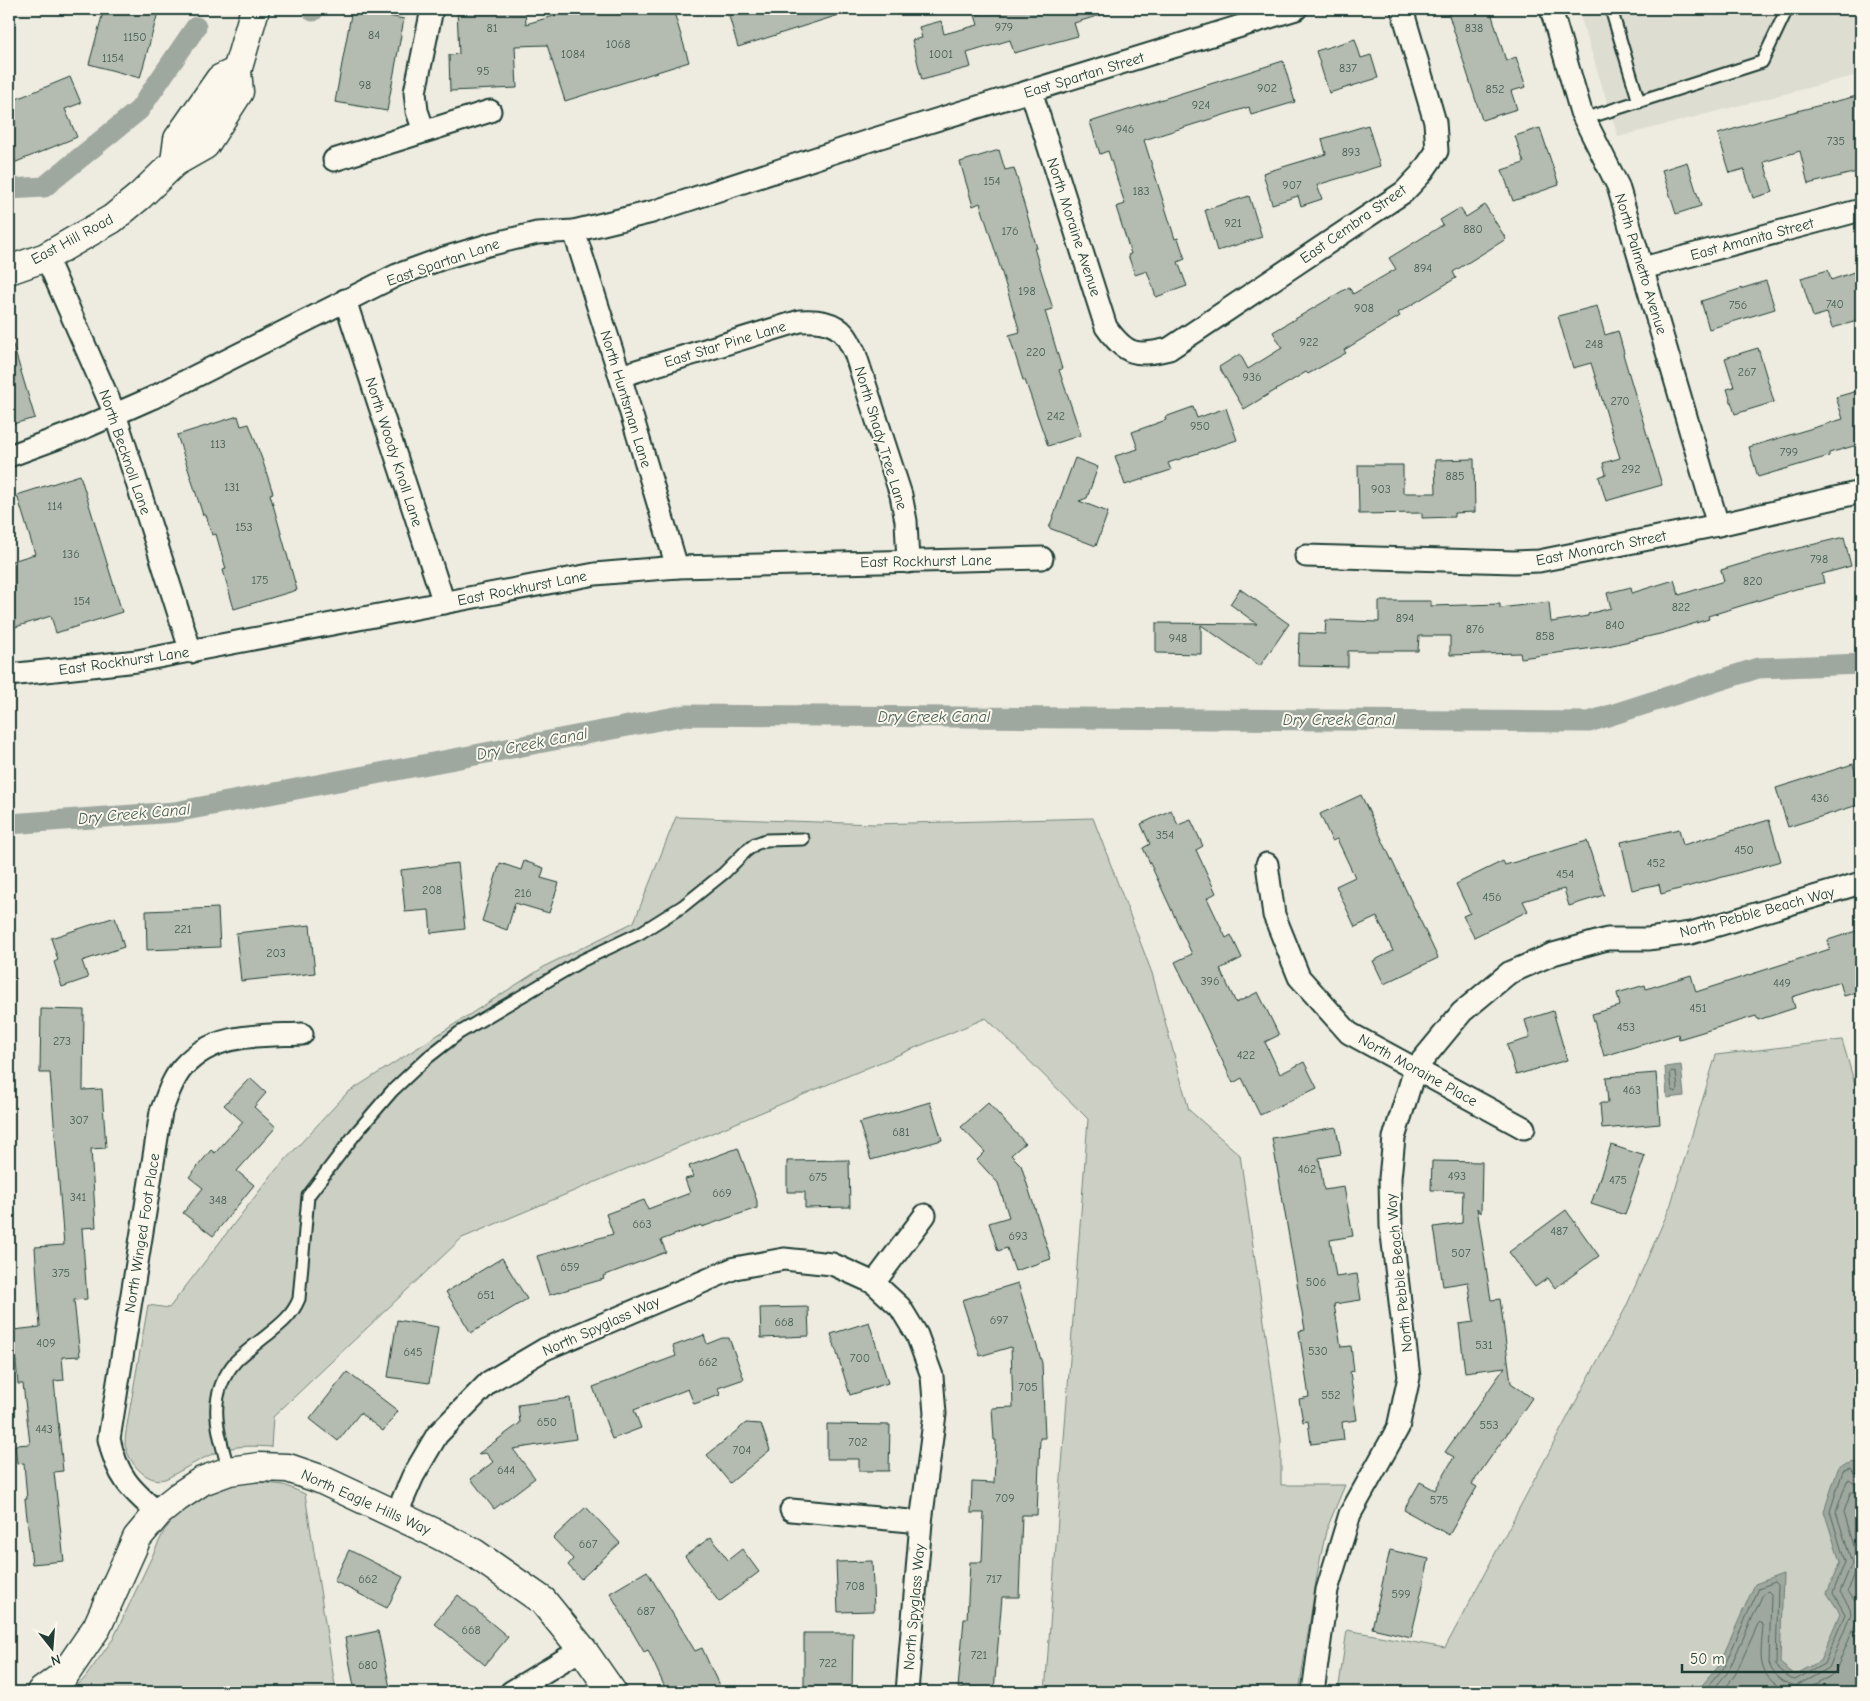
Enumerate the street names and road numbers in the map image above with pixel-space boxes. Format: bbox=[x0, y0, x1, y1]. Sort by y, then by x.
street label: East Spartan Street bbox=[1022, 48, 1147, 102]
street label: North Moraine Avenue bbox=[1043, 155, 1105, 299]
street label: East Cembra Street bbox=[1296, 180, 1410, 267]
street label: North Palmetto Avenue bbox=[1611, 191, 1671, 337]
street label: East Hill Road bbox=[28, 210, 116, 268]
street label: East Amanita Street bbox=[1688, 214, 1816, 264]
street label: East Spartan Lane bbox=[384, 234, 502, 290]
street label: East Star Pine Lane bbox=[662, 317, 789, 371]
street label: North Huntsman Lane bbox=[597, 328, 656, 470]
street label: North Shady Tree Lane bbox=[851, 364, 912, 512]
street label: North Woody Knoll Lane bbox=[361, 375, 427, 529]
street label: North Becknoll Lane bbox=[95, 387, 155, 517]
street label: East Monarch Street bbox=[1534, 526, 1668, 569]
street label: East Rockhurst Lane bbox=[860, 551, 992, 571]
street label: East Rockhurst Lane bbox=[456, 567, 589, 609]
street label: East Rockhurst Lane bbox=[58, 643, 191, 679]
street label: North Pebble Beach Way bbox=[1678, 883, 1837, 941]
street label: North Moraine Place bbox=[1355, 1030, 1481, 1110]
street label: North Winged Foot Place bbox=[120, 1151, 164, 1314]
street label: North Pebble Beach Way bbox=[1382, 1192, 1416, 1353]
street label: North Spyglass Way bbox=[539, 1292, 663, 1360]
street label: North Eagle Hills Way bbox=[298, 1465, 434, 1539]
street label: North Spyglass Way bbox=[900, 1543, 929, 1671]

